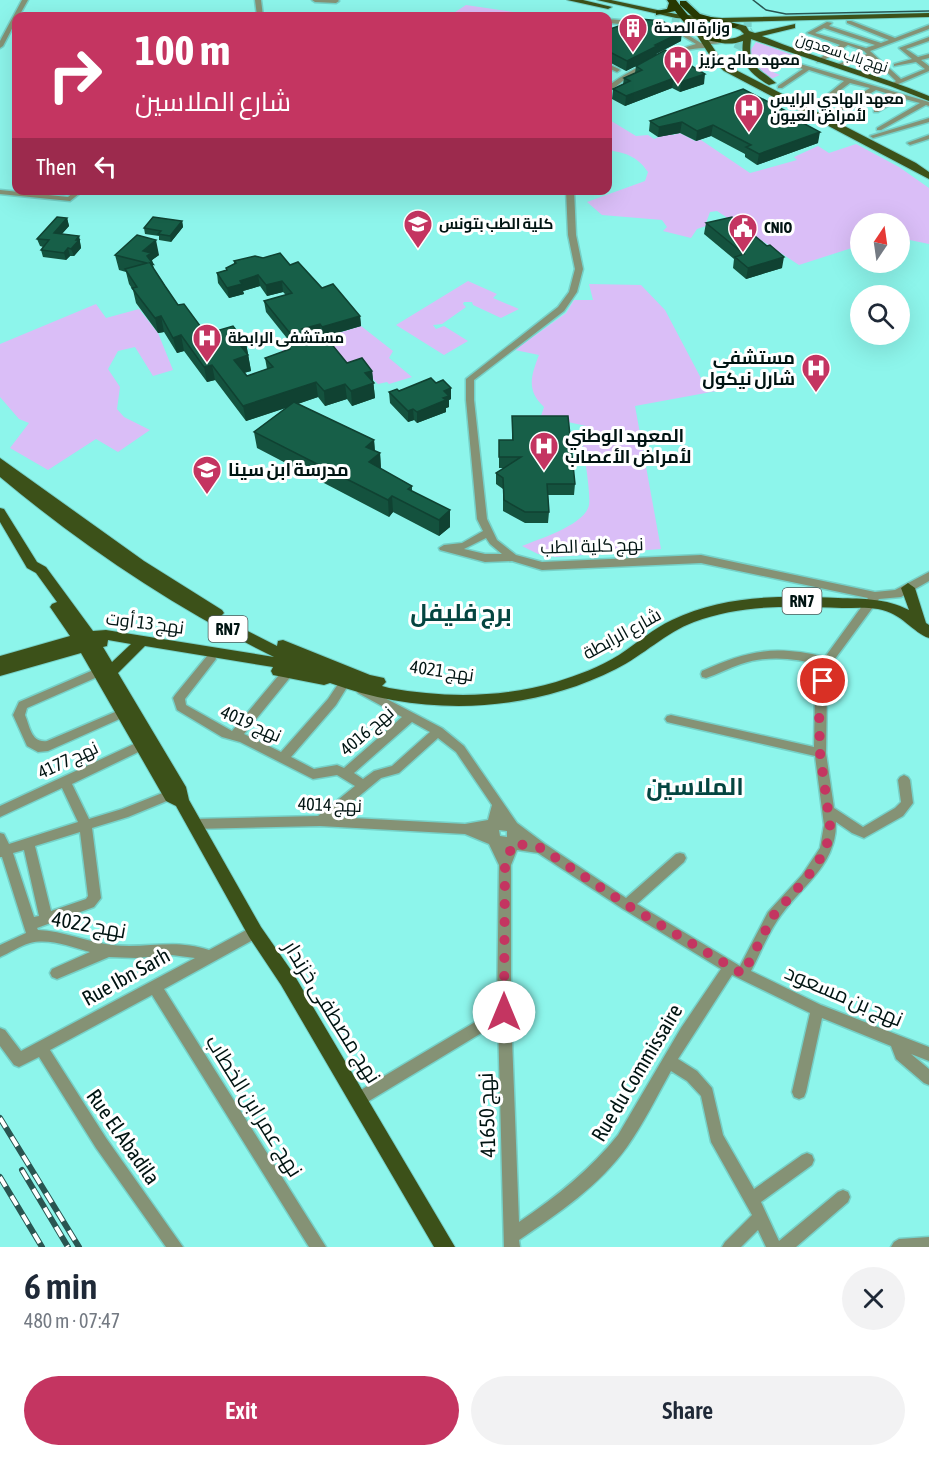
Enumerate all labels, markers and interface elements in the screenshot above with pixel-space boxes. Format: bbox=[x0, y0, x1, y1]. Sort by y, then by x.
building icon: وزارة الصحة bbox=[617, 12, 649, 54]
place label: وزارة الصحة bbox=[654, 19, 730, 37]
text: 100 m bbox=[135, 26, 230, 74]
street label: نهج باب سعدون bbox=[793, 30, 890, 78]
icon: right bbox=[36, 36, 114, 114]
hospital icon: معهد صالح عزيز bbox=[662, 44, 694, 86]
place label: معهد صالح عزيز bbox=[698, 51, 800, 70]
text: شارع الملاسين bbox=[135, 86, 291, 117]
place label: معهد الهادي الرايس لأمراض العيون bbox=[770, 90, 904, 125]
hospital icon: معهد الهادي الرايس لأمراض العيون bbox=[733, 92, 765, 134]
icon: left bbox=[89, 150, 122, 183]
text: Then bbox=[36, 154, 77, 180]
school or university icon: كلية الطب بتونس bbox=[402, 208, 434, 250]
public building icon: CNIO bbox=[727, 212, 759, 254]
north arrow bbox=[850, 213, 910, 273]
map controls bbox=[850, 213, 910, 345]
place label: كلية الطب بتونس bbox=[439, 215, 553, 233]
place label: CNIO bbox=[764, 219, 792, 236]
button: search bbox=[850, 285, 910, 345]
hospital icon: مستشفى الرابطة bbox=[191, 322, 223, 364]
place label: مستشفى الرابطة bbox=[228, 329, 344, 347]
place label: مستشفى شارل نيكول bbox=[702, 347, 795, 390]
hospital icon: مستشفى شارل نيكول bbox=[800, 352, 832, 394]
place label: المعهد الوطني لأمراض الأعصاب bbox=[565, 425, 691, 468]
hospital icon: المعهد الوطني لأمراض الأعصاب bbox=[528, 430, 560, 472]
school or university icon: مدرسة ابن سينا bbox=[191, 454, 223, 496]
place label: مدرسة ابن سينا bbox=[228, 459, 349, 481]
street label: نهج كلية الطب bbox=[540, 533, 644, 560]
road number: RN7 bbox=[782, 588, 822, 614]
district label: برج فليفل bbox=[410, 599, 512, 629]
street label: شارع الرابطة bbox=[579, 604, 665, 665]
street label: نهج 13 أوت bbox=[104, 607, 185, 640]
road number: RN7 bbox=[208, 616, 248, 642]
pin bbox=[797, 655, 848, 706]
street label: نهج 4021 bbox=[408, 656, 475, 687]
icon: arrive bbox=[806, 664, 839, 697]
street label: نهج 4019 bbox=[217, 701, 285, 748]
street label: نهج 4016 bbox=[336, 702, 399, 761]
street label: نهج 4177 bbox=[34, 736, 102, 784]
district label: الملاسين bbox=[646, 773, 744, 801]
street label: نهج 4014 bbox=[297, 793, 363, 818]
street label: نهج 4022 bbox=[50, 906, 128, 945]
street label: نهج مصطفى خزندار bbox=[276, 935, 386, 1089]
street label: Rue Ibn Sarh bbox=[78, 942, 173, 1010]
street label: نهج بن مسعود bbox=[781, 959, 907, 1033]
position arrow bbox=[472, 980, 536, 1044]
street label: Rue du Commissaire bbox=[586, 1000, 686, 1145]
street label: نهج عمر ابن الخطاب bbox=[199, 1030, 308, 1182]
street label: نهج 41650 bbox=[473, 1072, 502, 1158]
street label: Rue El Abadila bbox=[82, 1084, 165, 1189]
text: 6 min bbox=[24, 1265, 98, 1307]
button: close bbox=[842, 1267, 905, 1330]
text: 480 m · 07:47 bbox=[24, 1309, 120, 1332]
button: Exit bbox=[24, 1376, 459, 1445]
button: Share bbox=[471, 1376, 905, 1445]

